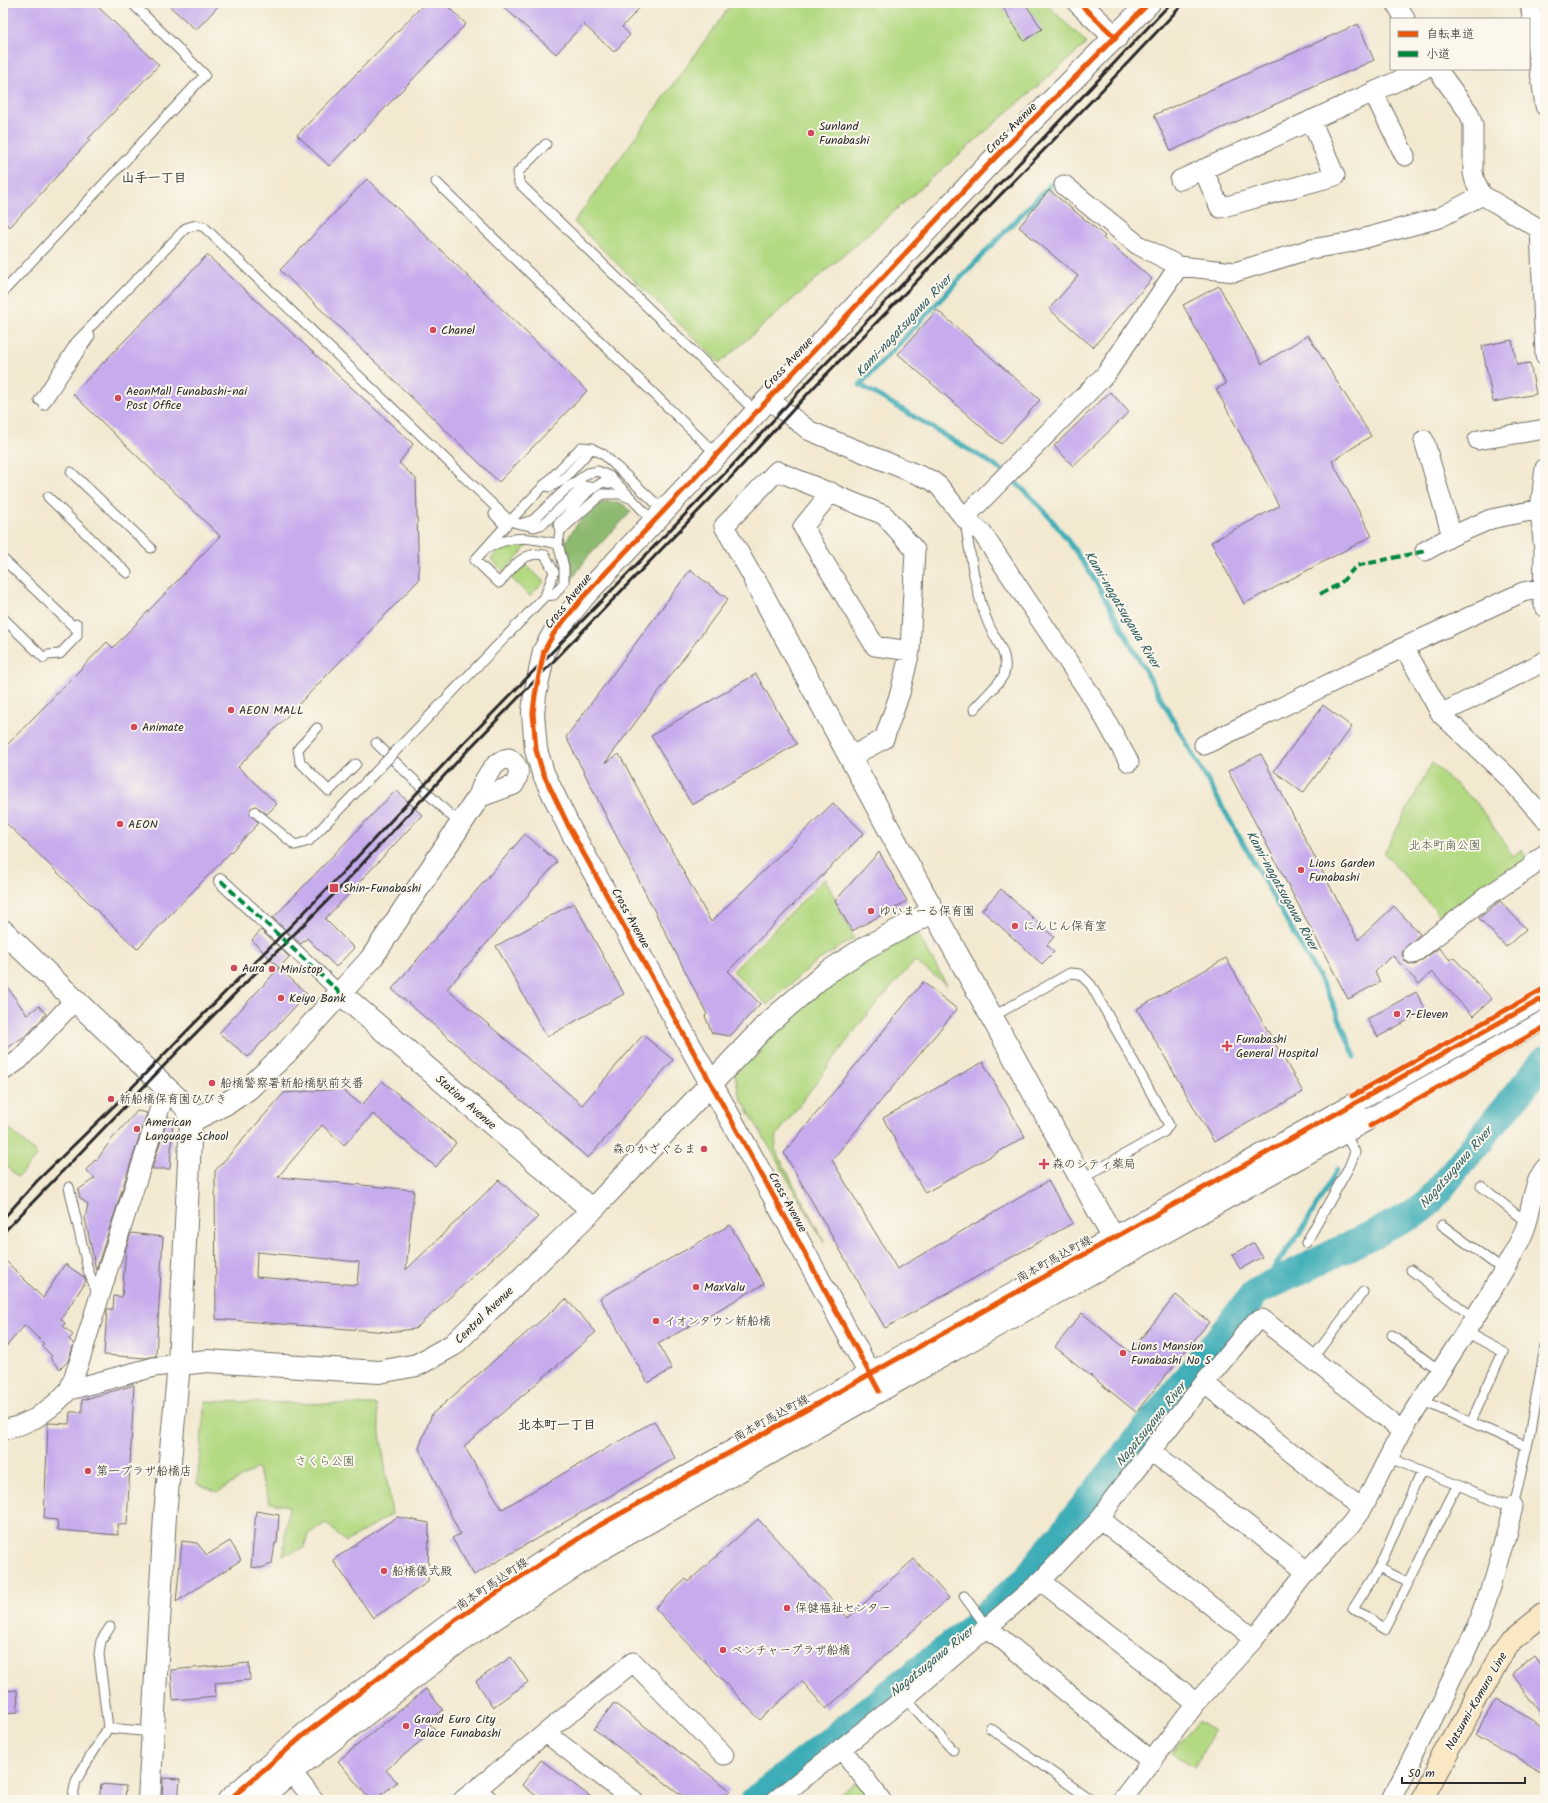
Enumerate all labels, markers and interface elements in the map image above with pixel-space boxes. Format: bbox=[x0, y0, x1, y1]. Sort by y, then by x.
legend bbox=[1390, 18, 1530, 70]
text: 自転車道 bbox=[1426, 25, 1474, 44]
text: 小道 bbox=[1426, 45, 1450, 64]
street label: Cross Avenue bbox=[981, 98, 1042, 159]
place label: Sunland Funabashi bbox=[819, 117, 871, 150]
marker: Sunland Funabashi bbox=[806, 128, 816, 138]
district label: 山手一丁目 bbox=[121, 168, 187, 189]
water label: Kami-nagatsugawa River bbox=[851, 268, 959, 382]
place label: Chanel bbox=[441, 321, 475, 340]
marker: Chanel bbox=[428, 325, 438, 335]
street label: Cross Avenue bbox=[759, 332, 819, 394]
place label: AeonMall Funabashi-nai Post Office bbox=[126, 382, 248, 415]
marker: AeonMall Funabashi-nai Post Office bbox=[113, 393, 123, 403]
water label: Kami-nagatsugawa River bbox=[1078, 547, 1167, 675]
street label: Cross Avenue bbox=[540, 569, 597, 633]
place label: AEON MALL bbox=[239, 701, 303, 720]
marker: AEON MALL bbox=[226, 705, 236, 715]
place label: Animate bbox=[142, 718, 184, 737]
marker: Animate bbox=[129, 722, 139, 732]
place label: AEON bbox=[128, 815, 158, 834]
marker: AEON bbox=[115, 819, 125, 829]
water label: Kami-nagatsugawa River bbox=[1240, 827, 1325, 957]
park label: 北本町南公園 bbox=[1409, 836, 1481, 855]
place label: Lions Garden Funabashi bbox=[1309, 854, 1375, 887]
marker: Lions Garden Funabashi bbox=[1296, 865, 1306, 875]
place label: Shin-Funabashi bbox=[343, 879, 422, 898]
marker: Shin-Funabashi bbox=[328, 882, 340, 894]
street label: Cross Avenue bbox=[606, 884, 655, 953]
place label: ゆいまーる保育園 bbox=[879, 902, 975, 921]
marker: ゆいまーる保育園 bbox=[866, 906, 876, 916]
place label: にんじん保育室 bbox=[1023, 917, 1107, 936]
marker: にんじん保育室 bbox=[1010, 921, 1020, 931]
place label: Aura bbox=[242, 959, 265, 978]
place label: Ministop bbox=[280, 960, 323, 979]
marker: Aura bbox=[229, 963, 239, 973]
marker: Ministop bbox=[267, 964, 277, 974]
place label: Keiyo Bank bbox=[289, 989, 346, 1008]
marker: Keiyo Bank bbox=[276, 993, 286, 1003]
place label: 7-Eleven bbox=[1405, 1005, 1448, 1024]
marker: 7-Eleven bbox=[1392, 1009, 1402, 1019]
place label: Funabashi General Hospital bbox=[1236, 1030, 1318, 1063]
marker: Funabashi General Hospital bbox=[1221, 1040, 1233, 1052]
street label: Station Avenue bbox=[431, 1070, 501, 1135]
place label: 船橋警察署新船橋駅前交番 bbox=[220, 1074, 364, 1093]
marker: 船橋警察署新船橋駅前交番 bbox=[207, 1078, 217, 1088]
place label: 新船橋保育園ひびき bbox=[119, 1090, 227, 1109]
marker: 新船橋保育園ひびき bbox=[106, 1094, 116, 1104]
place label: American Language School bbox=[145, 1113, 229, 1146]
water label: Nagatsugawa River bbox=[1415, 1120, 1499, 1214]
marker: American Language School bbox=[132, 1124, 142, 1134]
place label: 森のかざぐるま bbox=[612, 1140, 696, 1159]
marker: 森のかざぐるま bbox=[699, 1144, 709, 1154]
place label: 森のシティ薬局 bbox=[1052, 1155, 1136, 1174]
marker: 森のシティ薬局 bbox=[1039, 1159, 1049, 1169]
street label: Cross Avenue bbox=[763, 1168, 812, 1237]
street label: 南本町馬込町線 bbox=[1013, 1231, 1096, 1288]
place label: MaxValu bbox=[704, 1278, 745, 1297]
street label: Central Avenue bbox=[450, 1282, 519, 1349]
marker: MaxValu bbox=[691, 1282, 701, 1292]
place label: イオンタウン新船橋 bbox=[664, 1312, 771, 1331]
marker: イオンタウン新船橋 bbox=[651, 1316, 661, 1326]
place label: Lions Mansion Funabashi No 5 bbox=[1131, 1337, 1213, 1370]
marker: Lions Mansion Funabashi No 5 bbox=[1118, 1348, 1128, 1358]
water label: Nagatsugawa River bbox=[1111, 1376, 1193, 1471]
street label: 南本町馬込町線 bbox=[730, 1390, 813, 1447]
district label: 北本町一丁目 bbox=[518, 1415, 596, 1436]
park label: さくら公園 bbox=[295, 1452, 355, 1471]
place label: 第一プラザ船橋店 bbox=[96, 1462, 192, 1481]
marker: 第一プラザ船橋店 bbox=[83, 1466, 93, 1476]
street label: 南本町馬込町線 bbox=[452, 1553, 532, 1616]
place label: 船橋儀式殿 bbox=[392, 1562, 452, 1581]
marker: 船橋儀式殿 bbox=[379, 1566, 389, 1576]
place label: 保健福祉センター bbox=[795, 1599, 891, 1618]
marker: 保健福祉センター bbox=[782, 1603, 792, 1613]
water label: Nagatsugawa River bbox=[885, 1620, 981, 1703]
place label: ベンチャープラザ船橋 bbox=[731, 1641, 851, 1660]
marker: ベンチャープラザ船橋 bbox=[718, 1645, 728, 1655]
street label: Natsumi-Komuro Line bbox=[1441, 1648, 1513, 1754]
place label: Grand Euro City Palace Funabashi bbox=[414, 1710, 502, 1743]
marker: Grand Euro City Palace Funabashi bbox=[401, 1721, 411, 1731]
scale bar bbox=[1402, 1759, 1525, 1785]
text: 50 m bbox=[1408, 1764, 1435, 1783]

